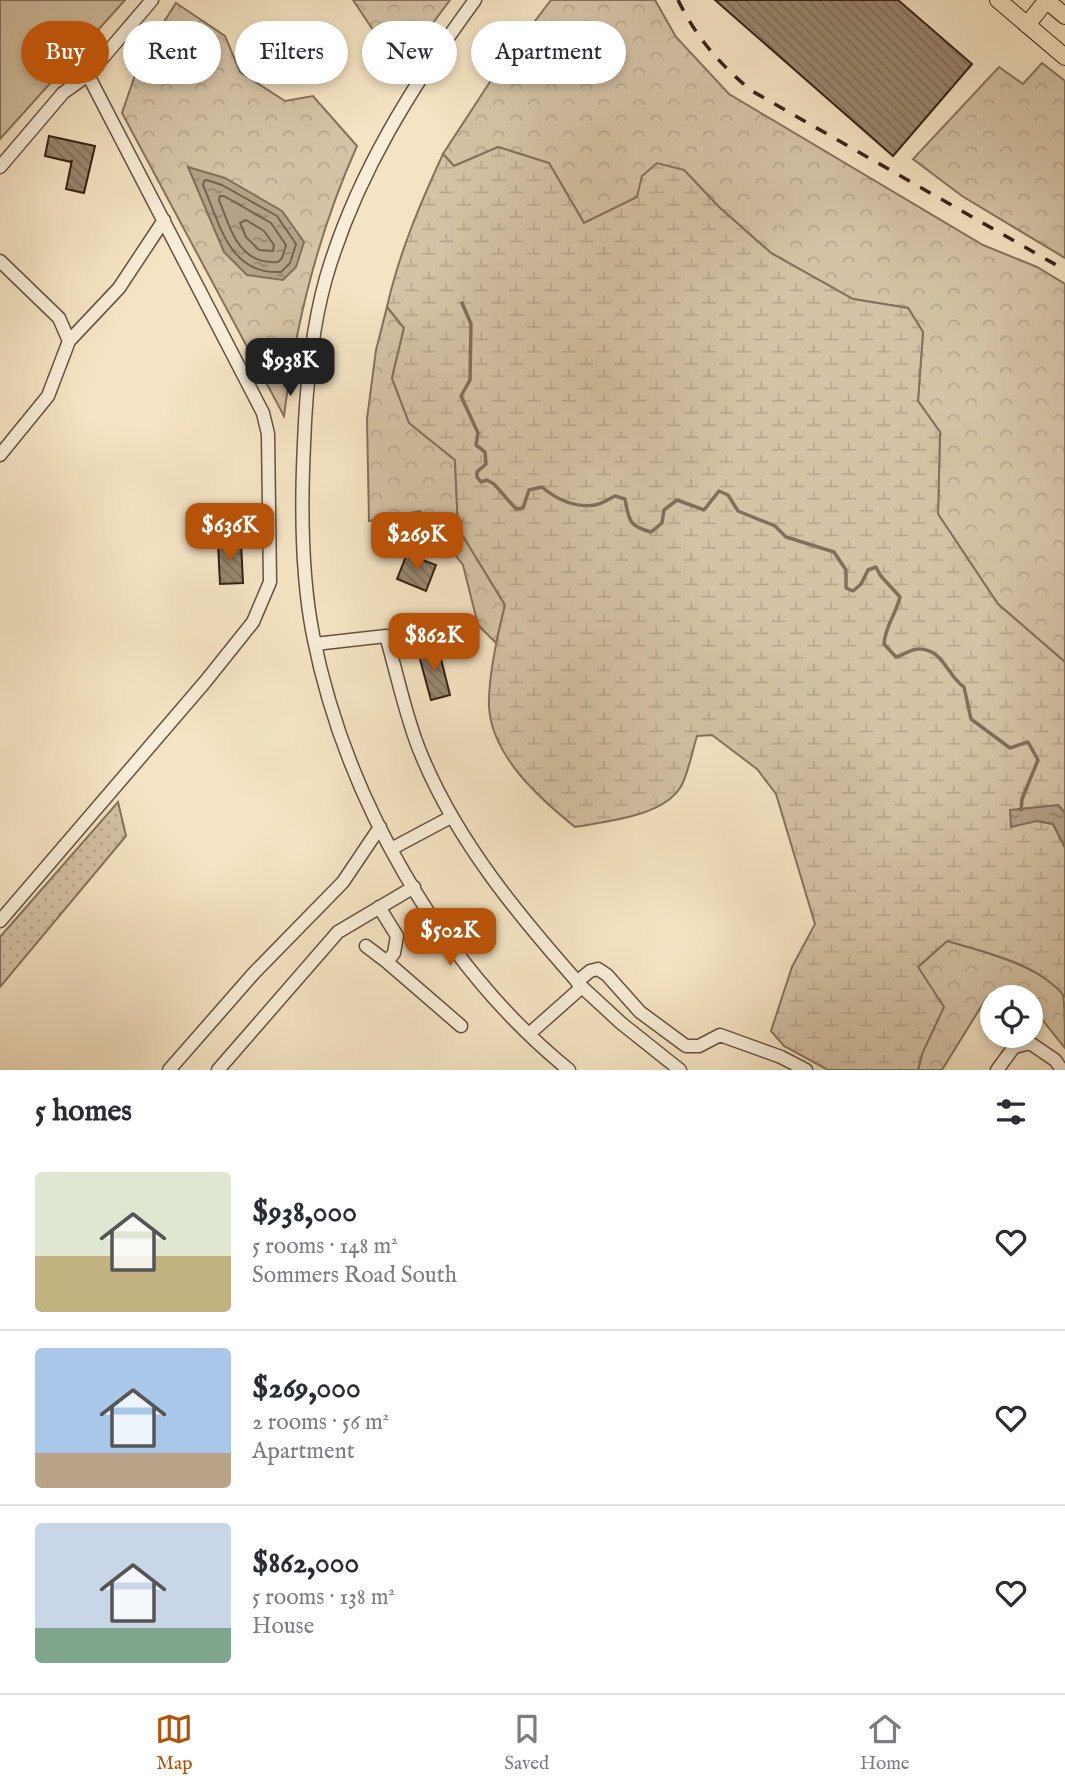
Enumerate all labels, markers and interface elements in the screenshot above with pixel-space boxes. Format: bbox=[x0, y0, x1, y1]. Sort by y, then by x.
chip: Buy bbox=[21, 21, 109, 84]
chip: Rent bbox=[123, 21, 221, 84]
chip: Filters bbox=[235, 21, 348, 84]
chip: New bbox=[362, 21, 457, 84]
chip: Apartment bbox=[471, 21, 626, 84]
pin: $938K bbox=[241, 338, 339, 398]
text: $938K bbox=[261, 346, 319, 375]
pin: $636K bbox=[181, 504, 279, 563]
text: $636K bbox=[201, 511, 259, 540]
pin: $269K bbox=[368, 512, 466, 572]
text: $269K bbox=[387, 520, 447, 549]
pin: $862K bbox=[385, 614, 483, 673]
text: $862K bbox=[405, 621, 463, 650]
pin: $502K bbox=[401, 908, 499, 968]
text: $502K bbox=[420, 916, 480, 945]
map controls bbox=[980, 985, 1043, 1048]
button: locate bbox=[980, 985, 1043, 1048]
text: 5 homes bbox=[35, 1093, 132, 1131]
icon: filters bbox=[992, 1093, 1030, 1131]
text: $938,000 bbox=[252, 1194, 357, 1232]
icon: home bbox=[91, 1200, 175, 1284]
icon: heart bbox=[992, 1223, 1030, 1261]
text: 5 rooms · 148 m² bbox=[252, 1232, 398, 1261]
text: Sommers Road South bbox=[252, 1261, 457, 1290]
text: $269,000 bbox=[252, 1370, 361, 1408]
icon: home bbox=[91, 1376, 175, 1460]
icon: heart bbox=[992, 1399, 1030, 1437]
text: 2 rooms · 56 m² bbox=[252, 1408, 389, 1437]
text: Apartment bbox=[252, 1437, 355, 1466]
text: $862,000 bbox=[252, 1545, 359, 1583]
icon: home bbox=[91, 1551, 175, 1635]
icon: heart bbox=[992, 1574, 1030, 1612]
text: 5 rooms · 138 m² bbox=[252, 1583, 395, 1612]
text: House bbox=[252, 1612, 314, 1641]
tab: Map bbox=[155, 1710, 193, 1776]
tab: Saved bbox=[504, 1710, 549, 1776]
tab: Home bbox=[860, 1710, 910, 1776]

